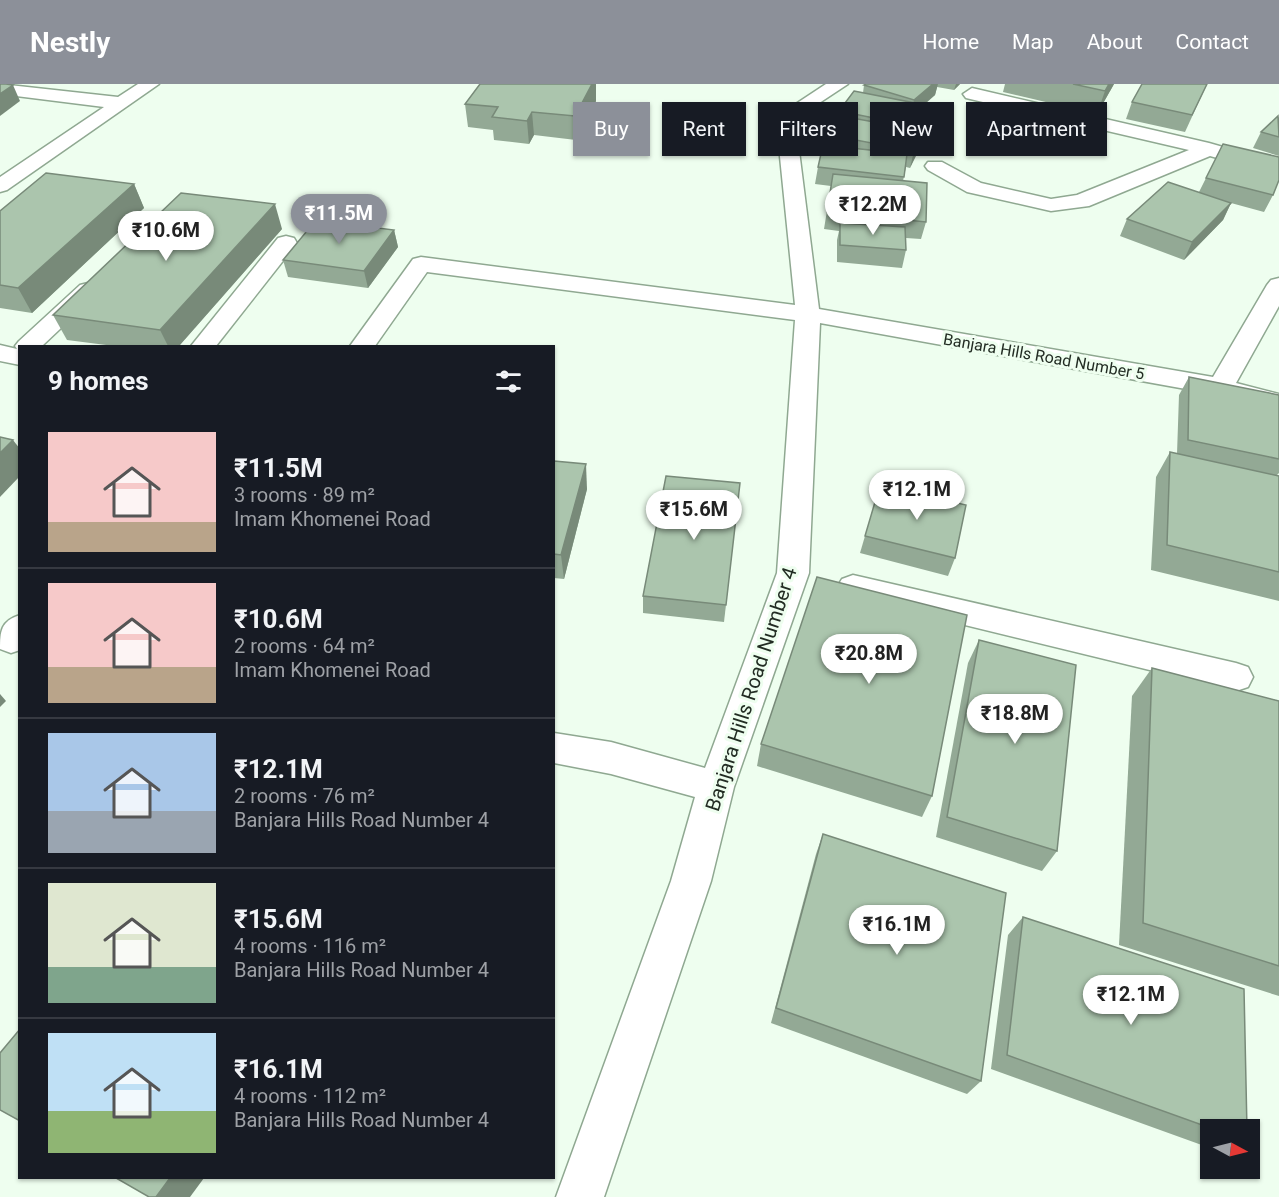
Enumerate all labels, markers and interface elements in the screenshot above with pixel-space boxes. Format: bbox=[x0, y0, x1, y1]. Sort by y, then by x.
text: Nestly bbox=[30, 26, 110, 59]
text: Home bbox=[923, 30, 979, 54]
text: Map bbox=[1012, 30, 1054, 54]
text: About bbox=[1087, 30, 1143, 54]
text: Contact bbox=[1176, 30, 1249, 54]
chip: Buy bbox=[573, 102, 650, 156]
chip: Rent bbox=[662, 102, 746, 156]
chip: Filters bbox=[758, 102, 858, 156]
chip: New bbox=[870, 102, 954, 156]
chip: Apartment bbox=[966, 102, 1107, 156]
pin: ₹12.2M bbox=[824, 185, 922, 236]
text: ₹12.2M bbox=[839, 192, 907, 216]
pin: ₹11.5M bbox=[290, 194, 388, 245]
text: ₹11.5M bbox=[305, 201, 373, 225]
pin: ₹10.6M bbox=[117, 211, 215, 262]
text: ₹10.6M bbox=[132, 218, 200, 242]
street label: Banjara Hills Road Number 5 bbox=[942, 329, 1146, 384]
icon: filters bbox=[492, 365, 525, 398]
text: 9 homes bbox=[48, 366, 149, 396]
text: ₹11.5M bbox=[234, 453, 323, 483]
icon: home bbox=[96, 456, 168, 528]
pin: ₹12.1M bbox=[868, 470, 966, 521]
text: ₹12.1M bbox=[883, 477, 951, 501]
text: 3 rooms · 89 m² bbox=[234, 483, 375, 507]
pin: ₹15.6M bbox=[645, 490, 743, 541]
text: ₹15.6M bbox=[660, 497, 728, 521]
text: Imam Khomenei Road bbox=[234, 507, 431, 531]
street label: Banjara Hills Road Number 4 bbox=[700, 564, 802, 814]
text: ₹10.6M bbox=[234, 604, 323, 634]
icon: home bbox=[96, 607, 168, 679]
text: 2 rooms · 64 m² bbox=[234, 634, 375, 658]
pin: ₹20.8M bbox=[820, 634, 918, 685]
text: ₹20.8M bbox=[835, 641, 903, 665]
text: Imam Khomenei Road bbox=[234, 658, 431, 682]
pin: ₹18.8M bbox=[966, 694, 1064, 745]
text: ₹18.8M bbox=[981, 701, 1049, 725]
text: ₹12.1M bbox=[234, 754, 323, 784]
icon: home bbox=[96, 757, 168, 829]
text: 2 rooms · 76 m² bbox=[234, 784, 375, 808]
text: Banjara Hills Road Number 4 bbox=[234, 808, 489, 832]
text: ₹15.6M bbox=[234, 904, 323, 934]
pin: ₹16.1M bbox=[848, 905, 946, 956]
icon: home bbox=[96, 907, 168, 979]
text: ₹16.1M bbox=[863, 912, 931, 936]
text: 4 rooms · 116 m² bbox=[234, 934, 386, 958]
text: Banjara Hills Road Number 4 bbox=[234, 958, 489, 982]
pin: ₹12.1M bbox=[1082, 975, 1180, 1026]
text: ₹12.1M bbox=[1097, 982, 1165, 1006]
text: ₹16.1M bbox=[234, 1054, 323, 1084]
icon: home bbox=[96, 1057, 168, 1129]
text: 4 rooms · 112 m² bbox=[234, 1084, 386, 1108]
text: Banjara Hills Road Number 4 bbox=[234, 1108, 489, 1132]
north arrow bbox=[1200, 1119, 1260, 1179]
map controls bbox=[1200, 1119, 1260, 1179]

